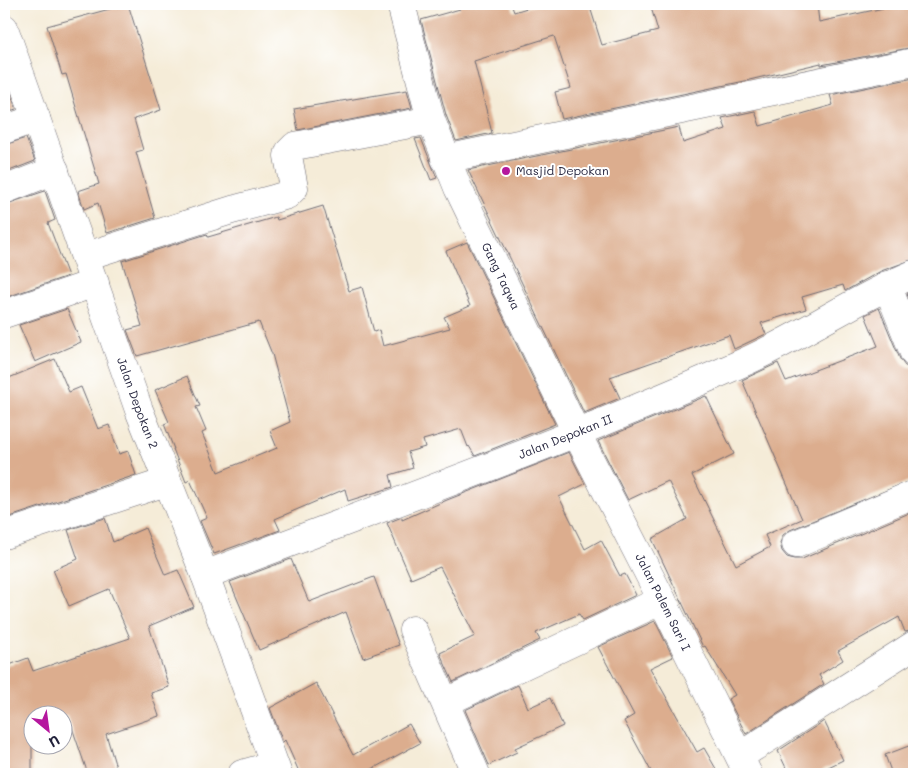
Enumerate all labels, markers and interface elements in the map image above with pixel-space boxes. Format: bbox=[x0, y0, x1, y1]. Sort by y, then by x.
place label: Masjid Depokan bbox=[516, 162, 609, 178]
marker: Masjid Depokan bbox=[500, 165, 512, 177]
street label: Gang Taqwa bbox=[479, 240, 525, 312]
street label: Jalan Depokan 2 bbox=[114, 355, 163, 451]
street label: Jalan Depokan II bbox=[516, 410, 615, 462]
street label: Jalan Palem Sari I bbox=[632, 550, 695, 653]
north arrow bbox=[22, 706, 72, 756]
text: U bbox=[46, 731, 63, 753]

